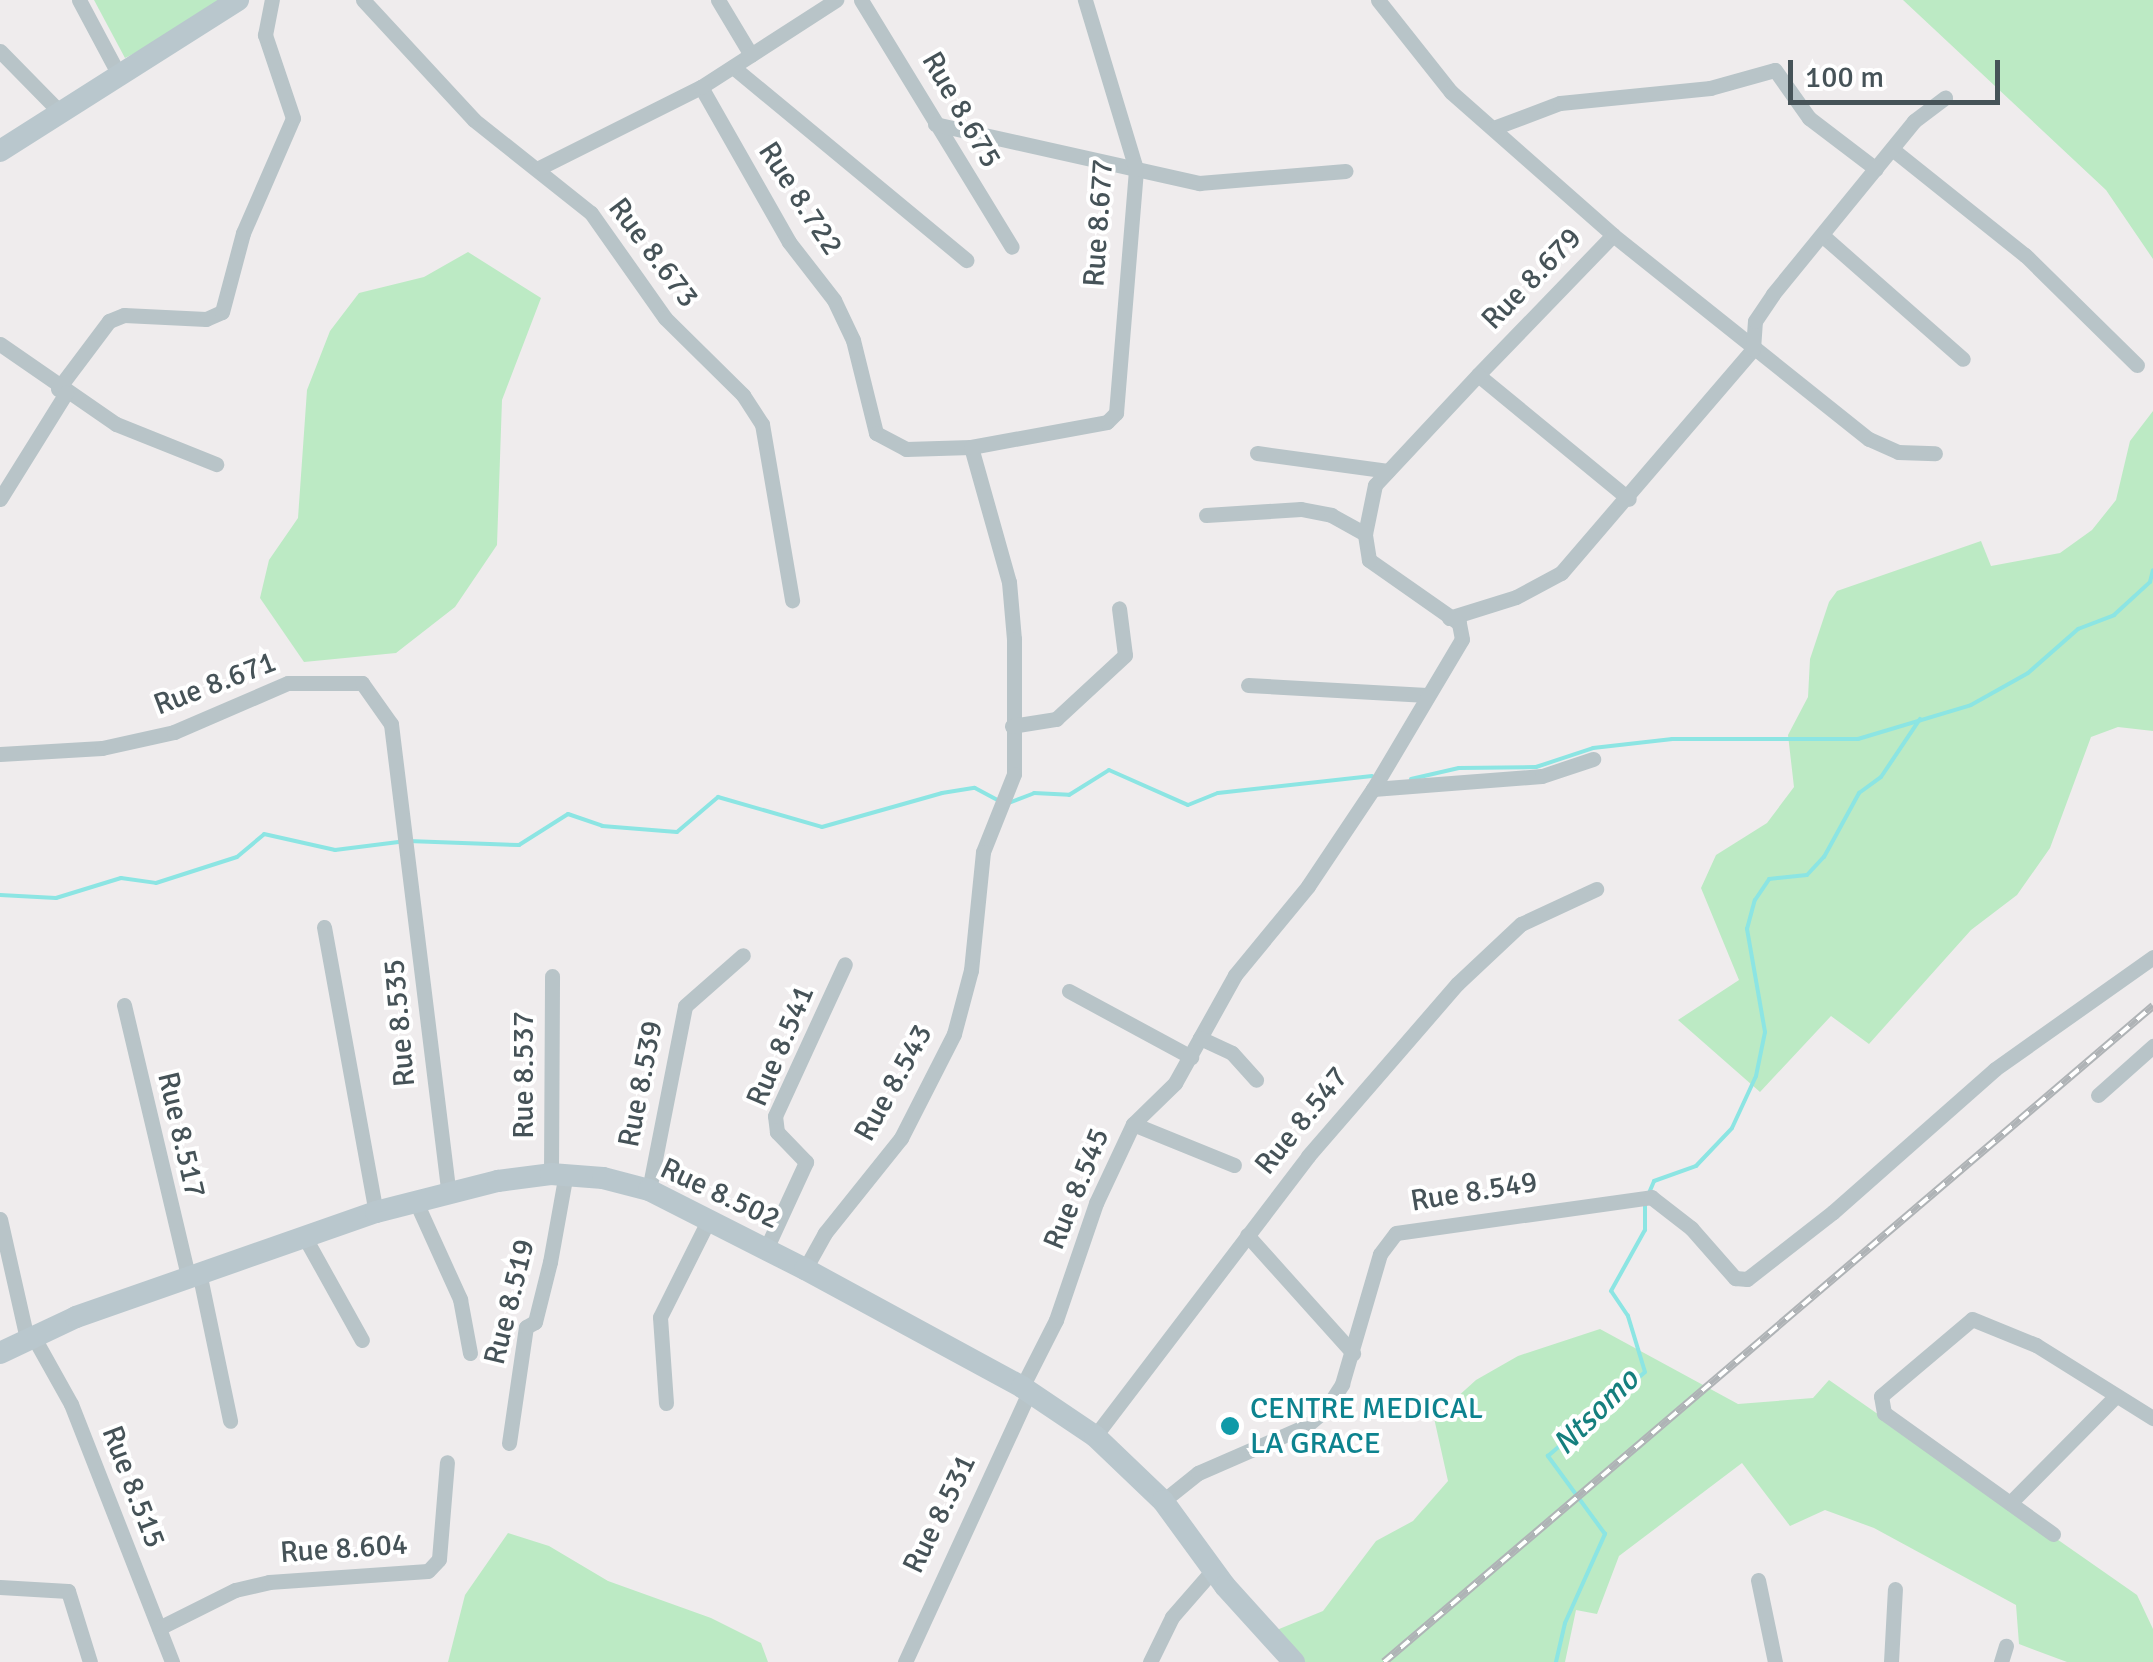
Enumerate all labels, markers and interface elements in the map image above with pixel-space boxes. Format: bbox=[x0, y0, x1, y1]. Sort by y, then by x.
scale bar bbox=[1793, 40, 2006, 102]
street label: Rue 8.675 bbox=[913, 46, 1009, 174]
text: 100 m bbox=[1805, 59, 1884, 96]
street label: Rue 8.722 bbox=[750, 136, 850, 262]
street label: Rue 8.677 bbox=[1077, 158, 1121, 288]
street label: Rue 8.673 bbox=[600, 191, 706, 315]
street label: Rue 8.679 bbox=[1475, 220, 1589, 338]
street label: Rue 8.671 bbox=[149, 644, 281, 724]
street label: Rue 8.535 bbox=[376, 958, 424, 1088]
street label: Rue 8.541 bbox=[739, 980, 823, 1112]
street label: Rue 8.537 bbox=[506, 1011, 542, 1139]
street label: Rue 8.539 bbox=[611, 1018, 671, 1150]
street label: Rue 8.543 bbox=[847, 1018, 941, 1148]
street label: Rue 8.547 bbox=[1248, 1060, 1356, 1182]
street label: Rue 8.517 bbox=[149, 1069, 213, 1201]
street label: Rue 8.545 bbox=[1036, 1123, 1118, 1255]
street label: Rue 8.502 bbox=[654, 1151, 786, 1237]
street label: Rue 8.549 bbox=[1408, 1164, 1540, 1220]
street label: Rue 8.519 bbox=[477, 1236, 543, 1368]
water label: Ntsomo bbox=[1545, 1361, 1647, 1463]
place label: CENTRE MEDICAL LA GRACE bbox=[1250, 1391, 1483, 1462]
marker: CENTRE MEDICAL LA GRACE bbox=[1219, 1415, 1241, 1437]
street label: Rue 8.515 bbox=[93, 1421, 173, 1553]
street label: Rue 8.531 bbox=[896, 1449, 984, 1579]
street label: Rue 8.604 bbox=[279, 1527, 409, 1571]

